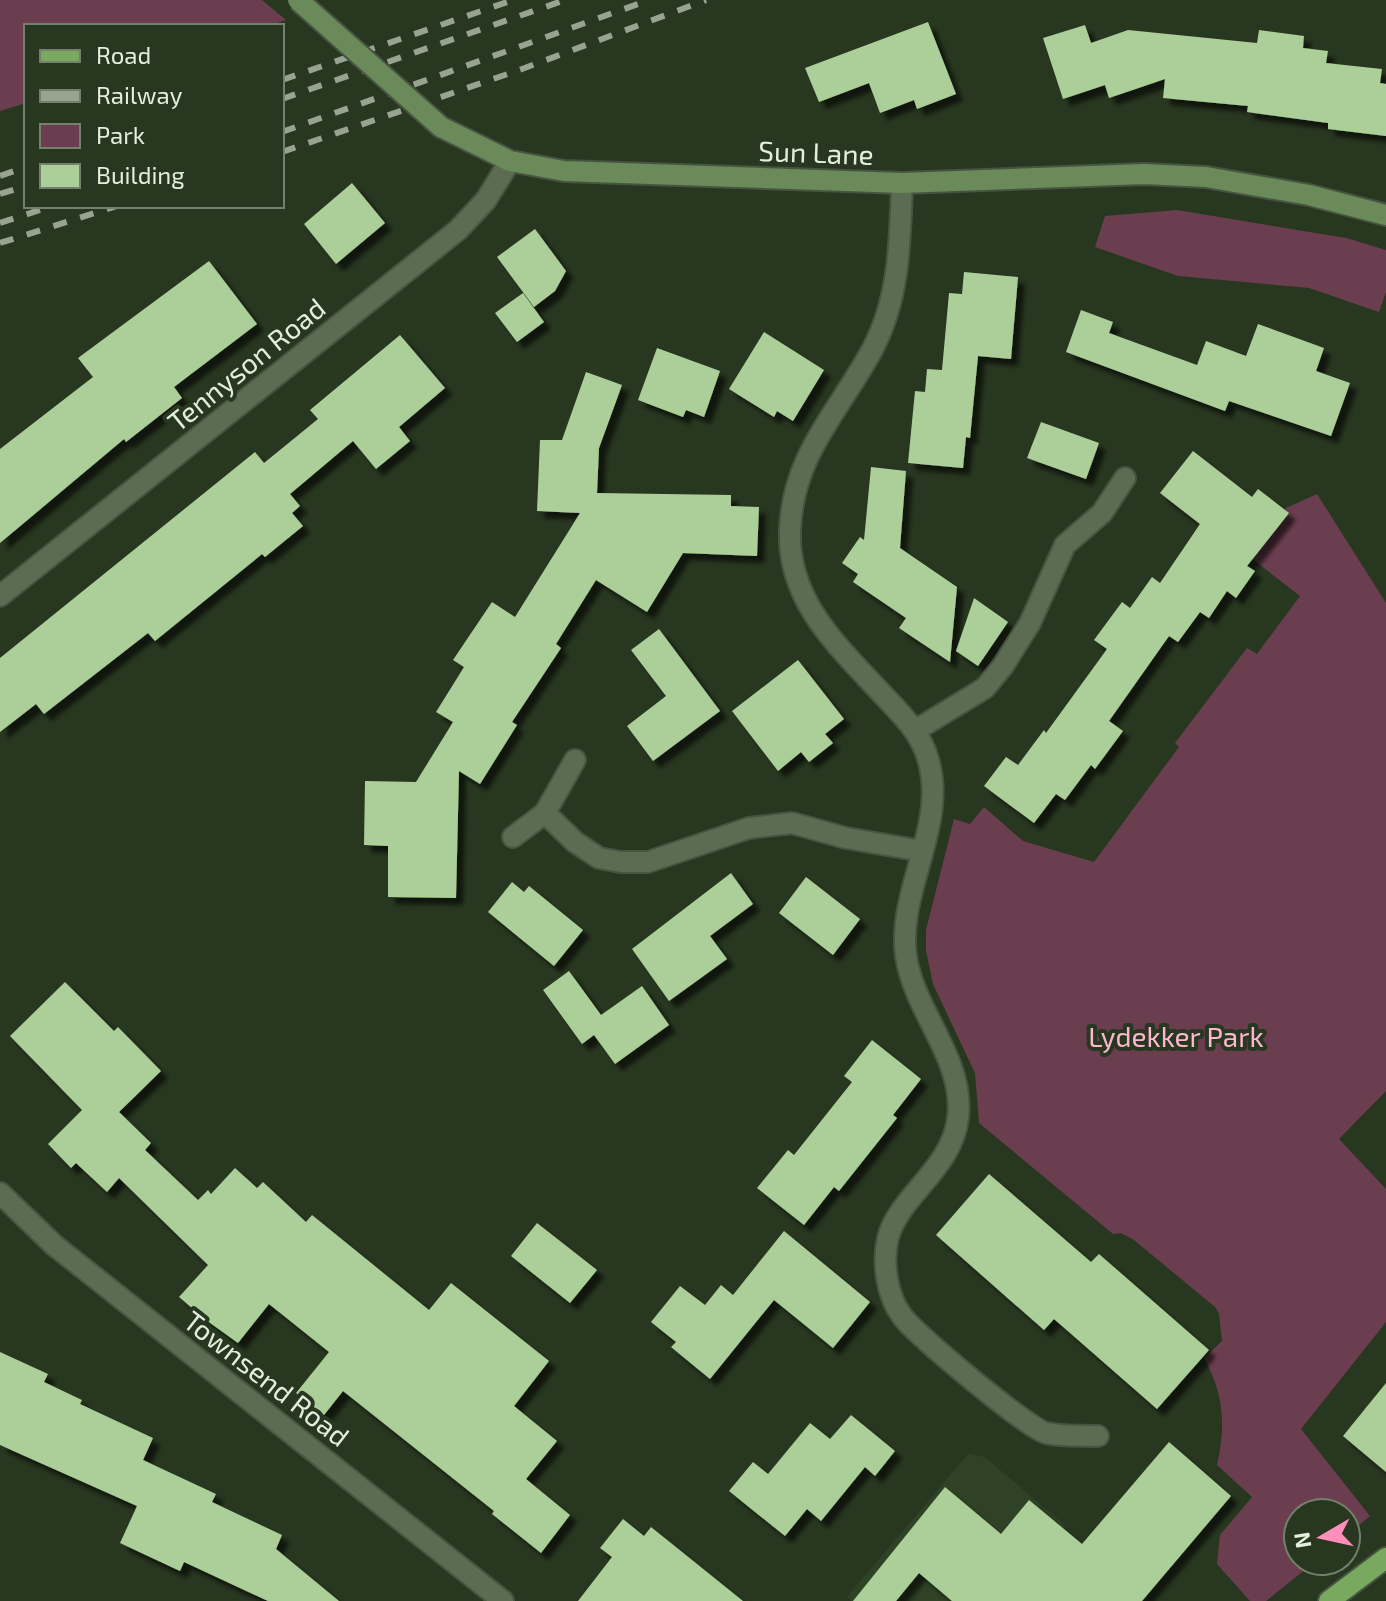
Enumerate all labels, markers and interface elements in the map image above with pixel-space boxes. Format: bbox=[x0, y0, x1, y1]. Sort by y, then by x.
legend bbox=[24, 24, 284, 208]
text: Road bbox=[96, 40, 151, 69]
text: Railway bbox=[96, 80, 183, 109]
text: Park bbox=[96, 120, 145, 149]
street label: Sun Lane bbox=[758, 133, 874, 171]
text: Building bbox=[96, 160, 185, 189]
street label: Tennyson Road bbox=[160, 290, 332, 438]
park label: Lydekker Park bbox=[1088, 1019, 1264, 1053]
street label: Townsend Road bbox=[177, 1303, 357, 1453]
north arrow bbox=[1282, 1497, 1362, 1577]
text: N bbox=[1287, 1530, 1315, 1550]

